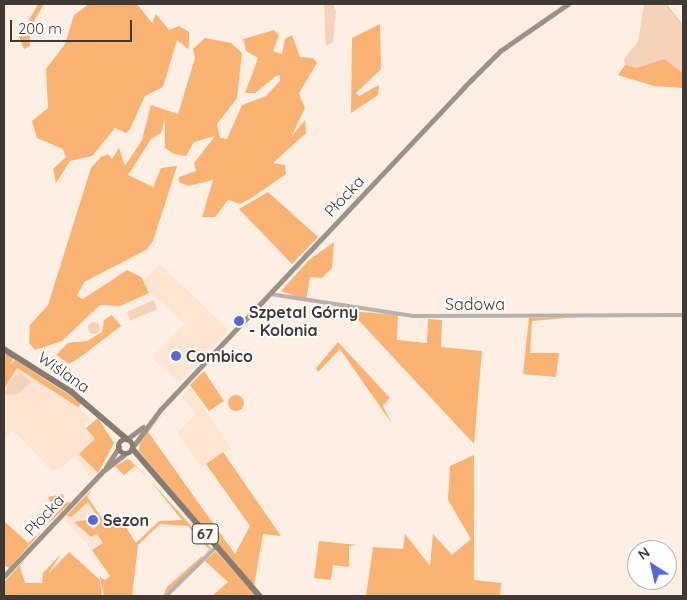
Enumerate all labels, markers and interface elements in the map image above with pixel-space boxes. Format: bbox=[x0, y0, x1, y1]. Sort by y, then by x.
scale bar bbox=[12, 10, 135, 42]
text: 200 m bbox=[18, 19, 62, 38]
street label: Płocka bbox=[320, 171, 368, 221]
street label: Sadowa bbox=[445, 294, 505, 314]
place label: Szpetal Górny - Kolonia bbox=[249, 302, 358, 340]
marker: Szpetal Górny - Kolonia bbox=[233, 315, 245, 327]
place label: Combico bbox=[186, 346, 253, 366]
street label: Wiślana bbox=[34, 347, 94, 397]
marker: Combico bbox=[170, 350, 182, 362]
street label: Płocka bbox=[20, 490, 68, 540]
place label: Sezon bbox=[103, 510, 149, 530]
marker: Sezon bbox=[87, 514, 99, 526]
road number: 67 bbox=[191, 522, 219, 546]
north arrow bbox=[627, 540, 677, 590]
text: N bbox=[635, 543, 653, 564]

